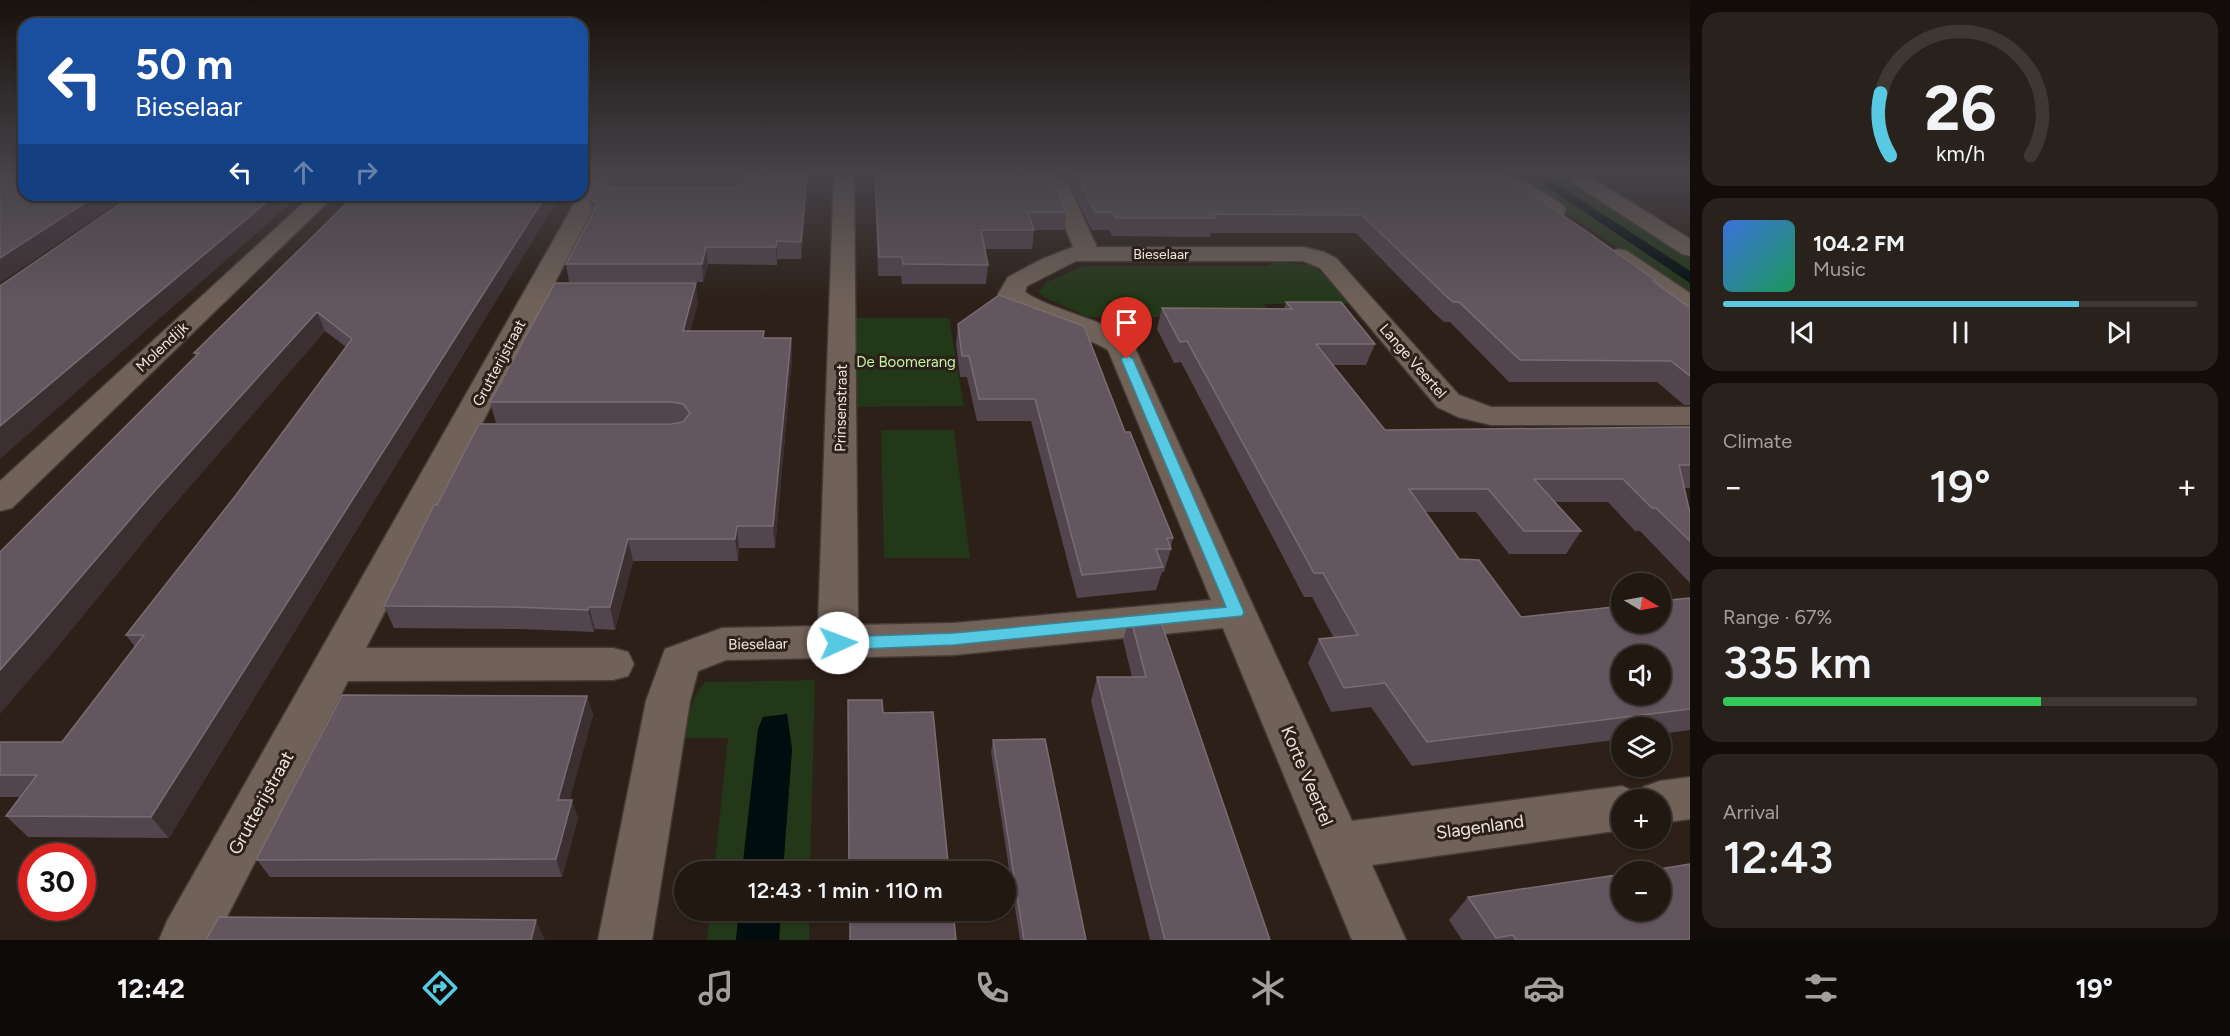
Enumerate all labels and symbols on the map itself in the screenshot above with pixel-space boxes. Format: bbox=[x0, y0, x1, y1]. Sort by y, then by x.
street label: Bieselaar bbox=[1133, 246, 1189, 263]
pin bbox=[1101, 297, 1152, 359]
street label: Grutterijstraat bbox=[469, 316, 530, 409]
street label: Molendijk bbox=[132, 318, 192, 376]
street label: Lange Veertel bbox=[1376, 320, 1450, 402]
park label: De Boomerang bbox=[856, 353, 956, 371]
street label: Prinsenstraat bbox=[831, 364, 851, 452]
north arrow bbox=[1611, 573, 1671, 633]
position arrow bbox=[806, 611, 870, 675]
street label: Bieselaar bbox=[728, 634, 788, 654]
street label: Korte Veertel bbox=[1276, 723, 1338, 829]
street label: Grutterijstraat bbox=[224, 747, 299, 859]
street label: Slagenland bbox=[1435, 810, 1525, 844]
speed limit sign: 30 bbox=[18, 843, 96, 921]

